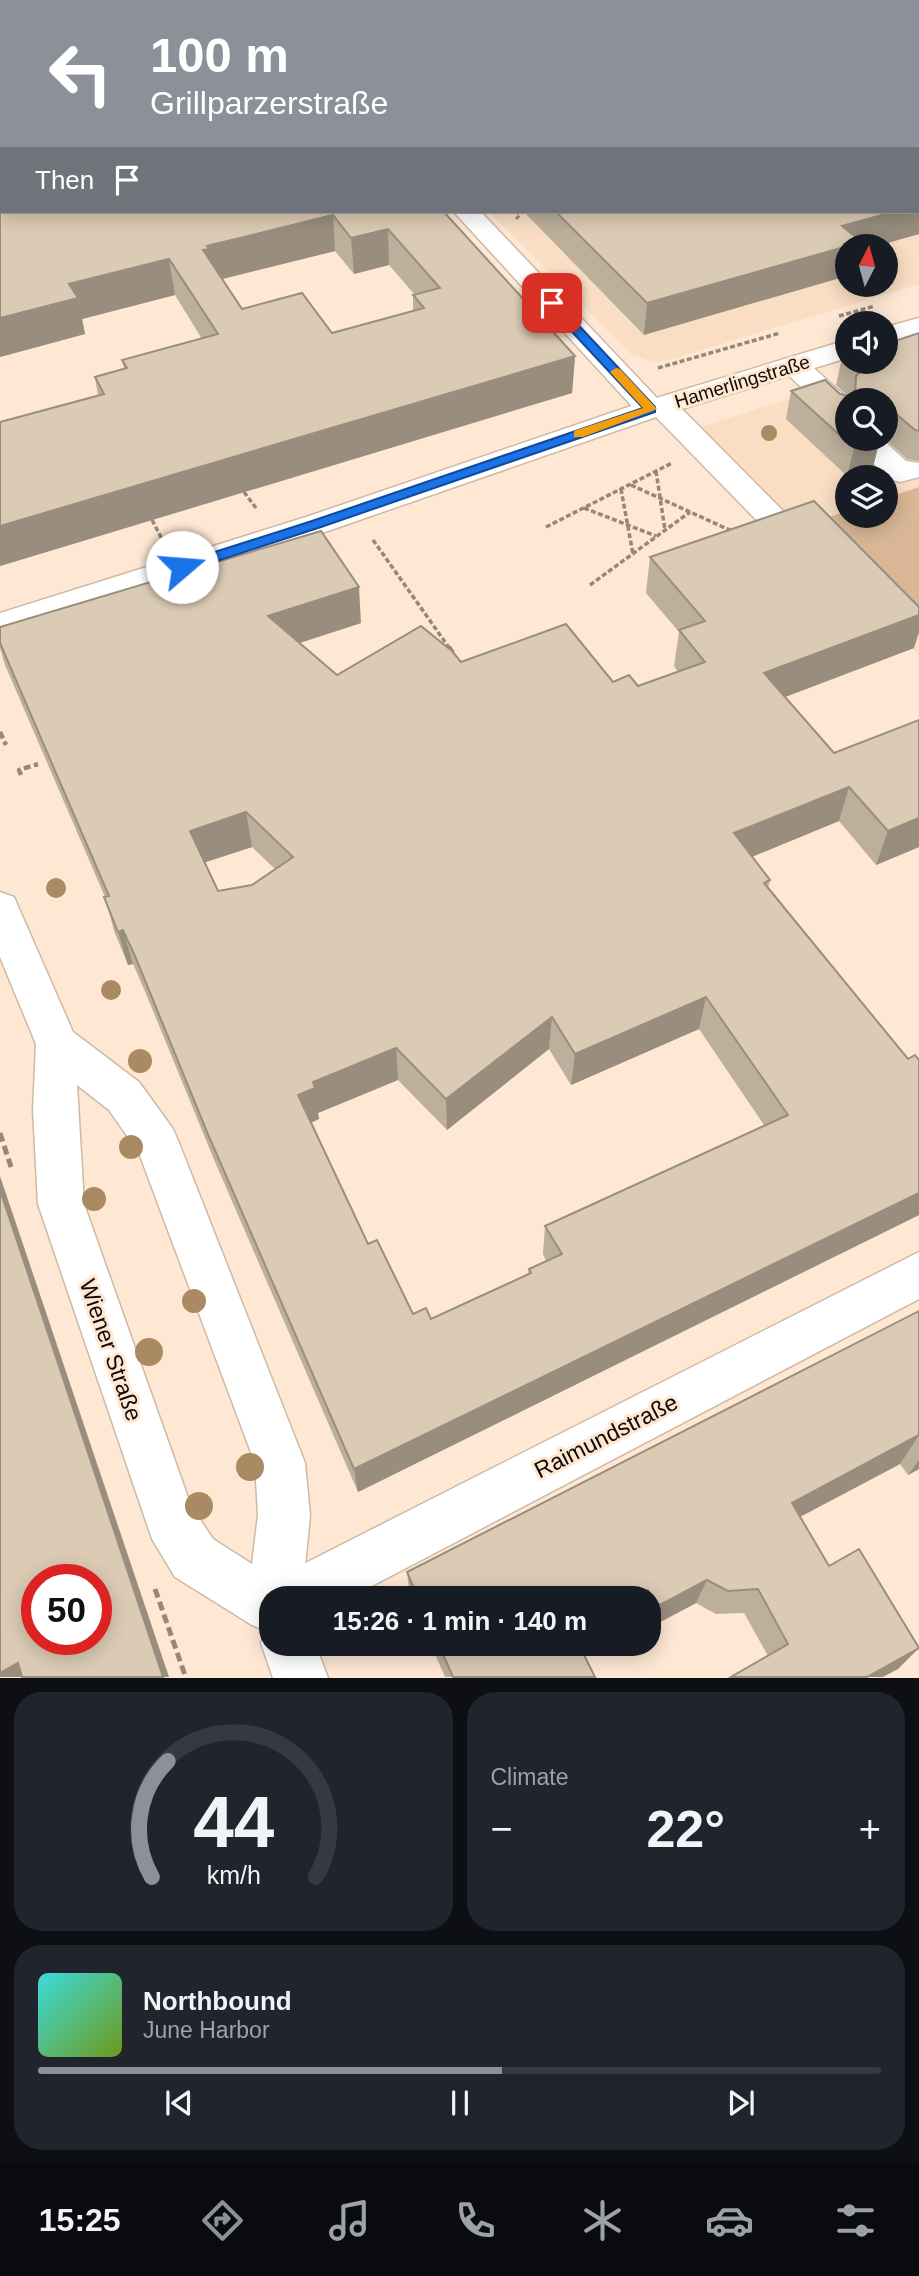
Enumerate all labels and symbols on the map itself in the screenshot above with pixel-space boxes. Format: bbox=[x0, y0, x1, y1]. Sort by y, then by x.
north arrow bbox=[835, 234, 898, 298]
pin bbox=[522, 273, 582, 333]
street label: Hamerlingstraße bbox=[672, 351, 812, 412]
position arrow bbox=[145, 530, 219, 604]
street label: Wiener Straße bbox=[75, 1276, 147, 1424]
street label: Raimundstraße bbox=[530, 1389, 682, 1483]
speed limit sign: 50 bbox=[21, 1564, 112, 1655]

